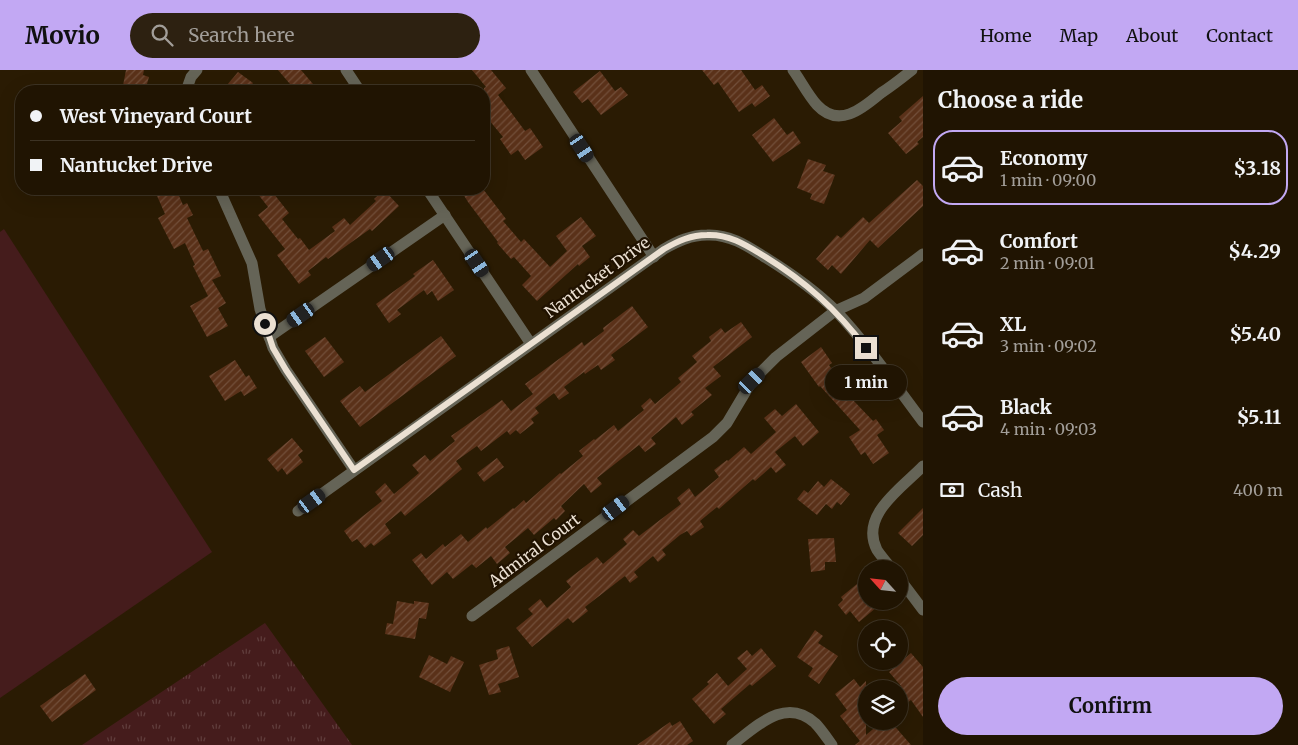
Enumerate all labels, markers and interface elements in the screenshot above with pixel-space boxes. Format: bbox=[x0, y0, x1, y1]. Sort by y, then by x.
search box bbox=[130, 13, 480, 58]
text: Movio bbox=[25, 20, 100, 51]
icon: search bbox=[148, 21, 176, 49]
text: Search here bbox=[188, 23, 294, 47]
text: Home bbox=[980, 24, 1032, 47]
text: Map bbox=[1060, 24, 1098, 47]
text: About bbox=[1126, 24, 1178, 47]
text: Contact bbox=[1206, 24, 1273, 47]
text: Choose a ride bbox=[938, 86, 1083, 114]
text: West Vineyard Court bbox=[60, 104, 252, 128]
car bbox=[567, 131, 596, 165]
icon: car bbox=[940, 145, 985, 190]
text: Economy bbox=[1000, 146, 1088, 170]
text: Nantucket Drive bbox=[60, 153, 213, 177]
text: $3.18 bbox=[1233, 156, 1281, 180]
text: 1 min · 09:00 bbox=[1000, 170, 1096, 190]
icon: car bbox=[940, 228, 985, 273]
text: Comfort bbox=[1000, 229, 1078, 253]
street label: Nantucket Drive bbox=[541, 232, 653, 322]
text: $4.29 bbox=[1228, 239, 1281, 263]
car bbox=[364, 244, 397, 274]
car bbox=[462, 246, 491, 280]
text: 2 min · 09:01 bbox=[1000, 253, 1095, 273]
car bbox=[284, 300, 317, 330]
icon: car bbox=[940, 311, 985, 356]
text: XL bbox=[1000, 312, 1026, 336]
route start bbox=[254, 313, 276, 335]
text: $5.40 bbox=[1230, 322, 1281, 346]
text: 3 min · 09:02 bbox=[1000, 336, 1097, 356]
route end bbox=[855, 337, 877, 359]
car bbox=[735, 365, 768, 397]
callout: 1 min bbox=[825, 366, 907, 400]
text: 1 min bbox=[844, 372, 888, 392]
icon: car bbox=[940, 394, 985, 439]
text: Black bbox=[1000, 395, 1052, 419]
text: $5.11 bbox=[1237, 405, 1281, 429]
text: 4 min · 09:03 bbox=[1000, 419, 1097, 439]
icon: cash bbox=[938, 476, 966, 504]
text: Cash bbox=[978, 478, 1022, 502]
text: 400 m bbox=[1233, 480, 1283, 500]
car bbox=[295, 486, 328, 516]
car bbox=[599, 493, 632, 523]
street label: Admiral Court bbox=[483, 509, 584, 592]
north arrow bbox=[858, 560, 908, 610]
map controls bbox=[858, 560, 908, 730]
button: locate bbox=[858, 620, 908, 670]
button: Confirm bbox=[938, 677, 1283, 735]
button: layers bbox=[858, 680, 908, 730]

